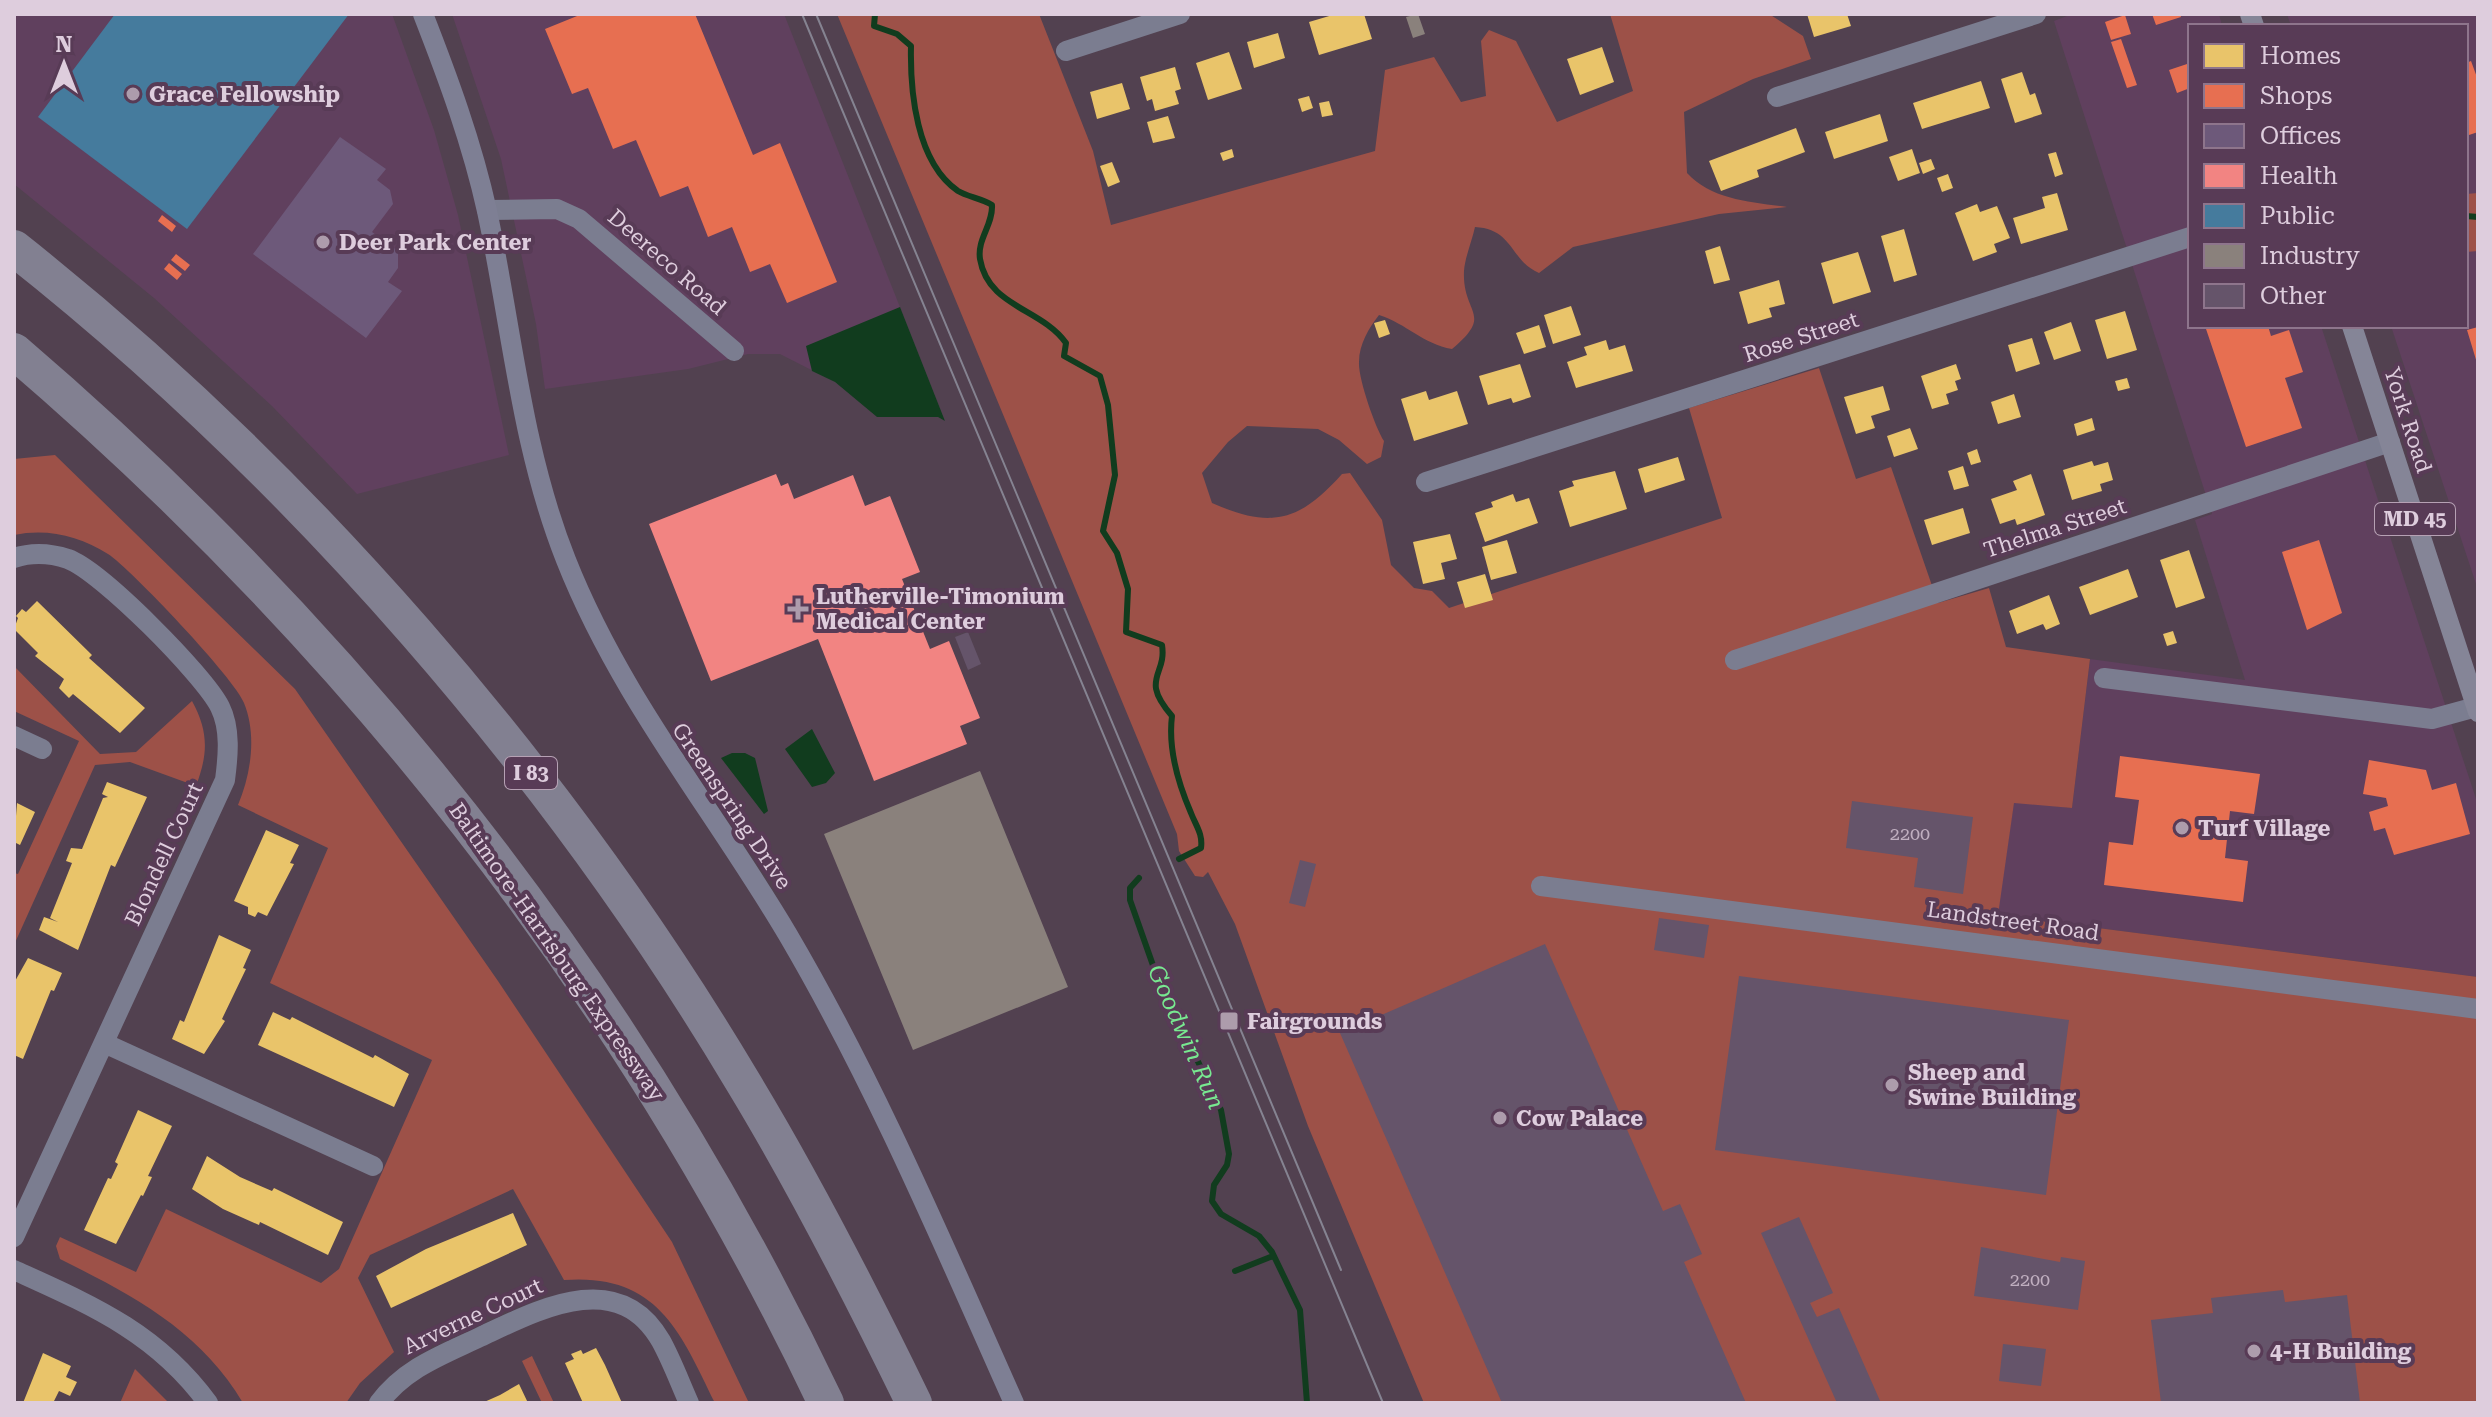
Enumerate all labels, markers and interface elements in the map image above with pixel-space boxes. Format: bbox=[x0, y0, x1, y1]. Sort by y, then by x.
north arrow bbox=[24, 24, 104, 104]
legend bbox=[2188, 24, 2468, 328]
text: N bbox=[56, 32, 73, 57]
text: Homes bbox=[2260, 42, 2341, 70]
place label: Grace Fellowship bbox=[149, 82, 340, 107]
text: Shops bbox=[2260, 82, 2332, 110]
marker: Grace Fellowship bbox=[124, 85, 142, 103]
text: Offices bbox=[2260, 122, 2341, 150]
text: Health bbox=[2260, 162, 2338, 190]
text: Public bbox=[2260, 202, 2335, 230]
street label: Deereco Road bbox=[603, 204, 731, 320]
place label: Deer Park Center bbox=[339, 230, 531, 255]
marker: Deer Park Center bbox=[314, 233, 332, 251]
text: Industry bbox=[2260, 242, 2361, 270]
text: Other bbox=[2260, 282, 2327, 310]
street label: Rose Street bbox=[1740, 307, 1862, 367]
street label: York Road bbox=[2379, 364, 2437, 476]
street label: Thelma Street bbox=[1981, 493, 2129, 563]
road number: MD 45 bbox=[2375, 503, 2455, 535]
place label: Lutherville-Timonium Medical Center bbox=[816, 584, 1065, 634]
marker: Lutherville-Timonium Medical Center bbox=[787, 598, 809, 620]
street label: Greenspring Drive bbox=[667, 718, 797, 894]
road number: I 83 bbox=[505, 757, 557, 789]
street label: Blondell Court bbox=[120, 778, 208, 930]
street label: Baltimore-Harrisburg Expressway bbox=[444, 798, 670, 1106]
place label: Turf Village bbox=[2198, 816, 2330, 841]
marker: Turf Village bbox=[2173, 819, 2191, 837]
house number: 2200 bbox=[1890, 823, 1930, 844]
street label: Landstreet Road bbox=[1925, 897, 2101, 945]
water label: Goodwin Run bbox=[1142, 961, 1230, 1113]
place label: Fairgrounds bbox=[1247, 1009, 1382, 1034]
marker: Fairgrounds bbox=[1218, 1010, 1240, 1032]
place label: Sheep and Swine Building bbox=[1908, 1060, 2077, 1110]
marker: Sheep and Swine Building bbox=[1883, 1076, 1901, 1094]
place label: Cow Palace bbox=[1516, 1106, 1643, 1131]
marker: Cow Palace bbox=[1491, 1109, 1509, 1127]
house number: 2200 bbox=[2010, 1269, 2050, 1290]
street label: Arverne Court bbox=[399, 1273, 547, 1359]
place label: 4-H Building bbox=[2270, 1339, 2412, 1364]
marker: 4-H Building bbox=[2245, 1342, 2263, 1360]

